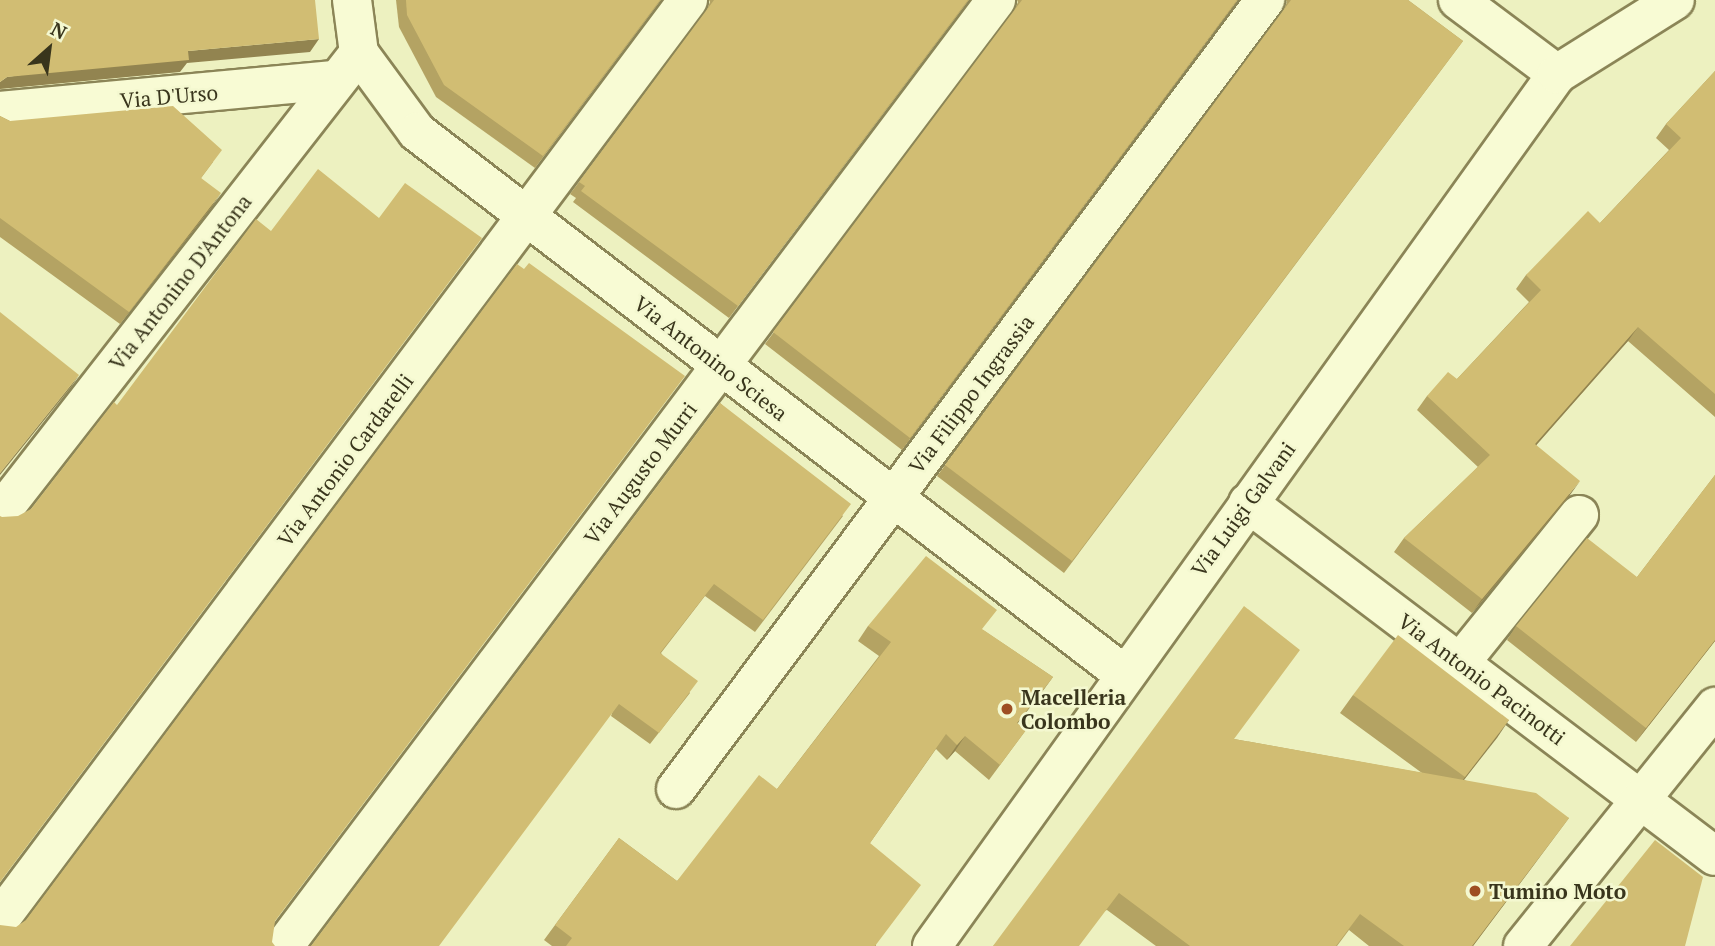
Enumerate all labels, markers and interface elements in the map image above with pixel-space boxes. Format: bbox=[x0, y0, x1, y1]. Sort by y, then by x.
north arrow bbox=[14, 14, 84, 84]
text: N bbox=[47, 16, 71, 44]
street label: Via D'Urso bbox=[119, 79, 219, 113]
street label: Via Antonino D'Antona bbox=[103, 189, 257, 375]
street label: Via Antonino Sciesa bbox=[629, 290, 793, 426]
street label: Via Filippo Ingrassia bbox=[903, 310, 1039, 478]
street label: Via Antonio Cardarelli bbox=[272, 368, 418, 552]
street label: Via Augusto Murri bbox=[578, 397, 702, 549]
street label: Via Luigi Galvani bbox=[1186, 437, 1300, 581]
street label: Via Antonio Pacinotti bbox=[1393, 608, 1571, 750]
place label: Macelleria Colombo bbox=[1021, 684, 1126, 734]
marker: Macelleria Colombo bbox=[999, 701, 1015, 717]
place label: Tumino Moto bbox=[1489, 878, 1626, 904]
marker: Tumino Moto bbox=[1467, 883, 1483, 899]

